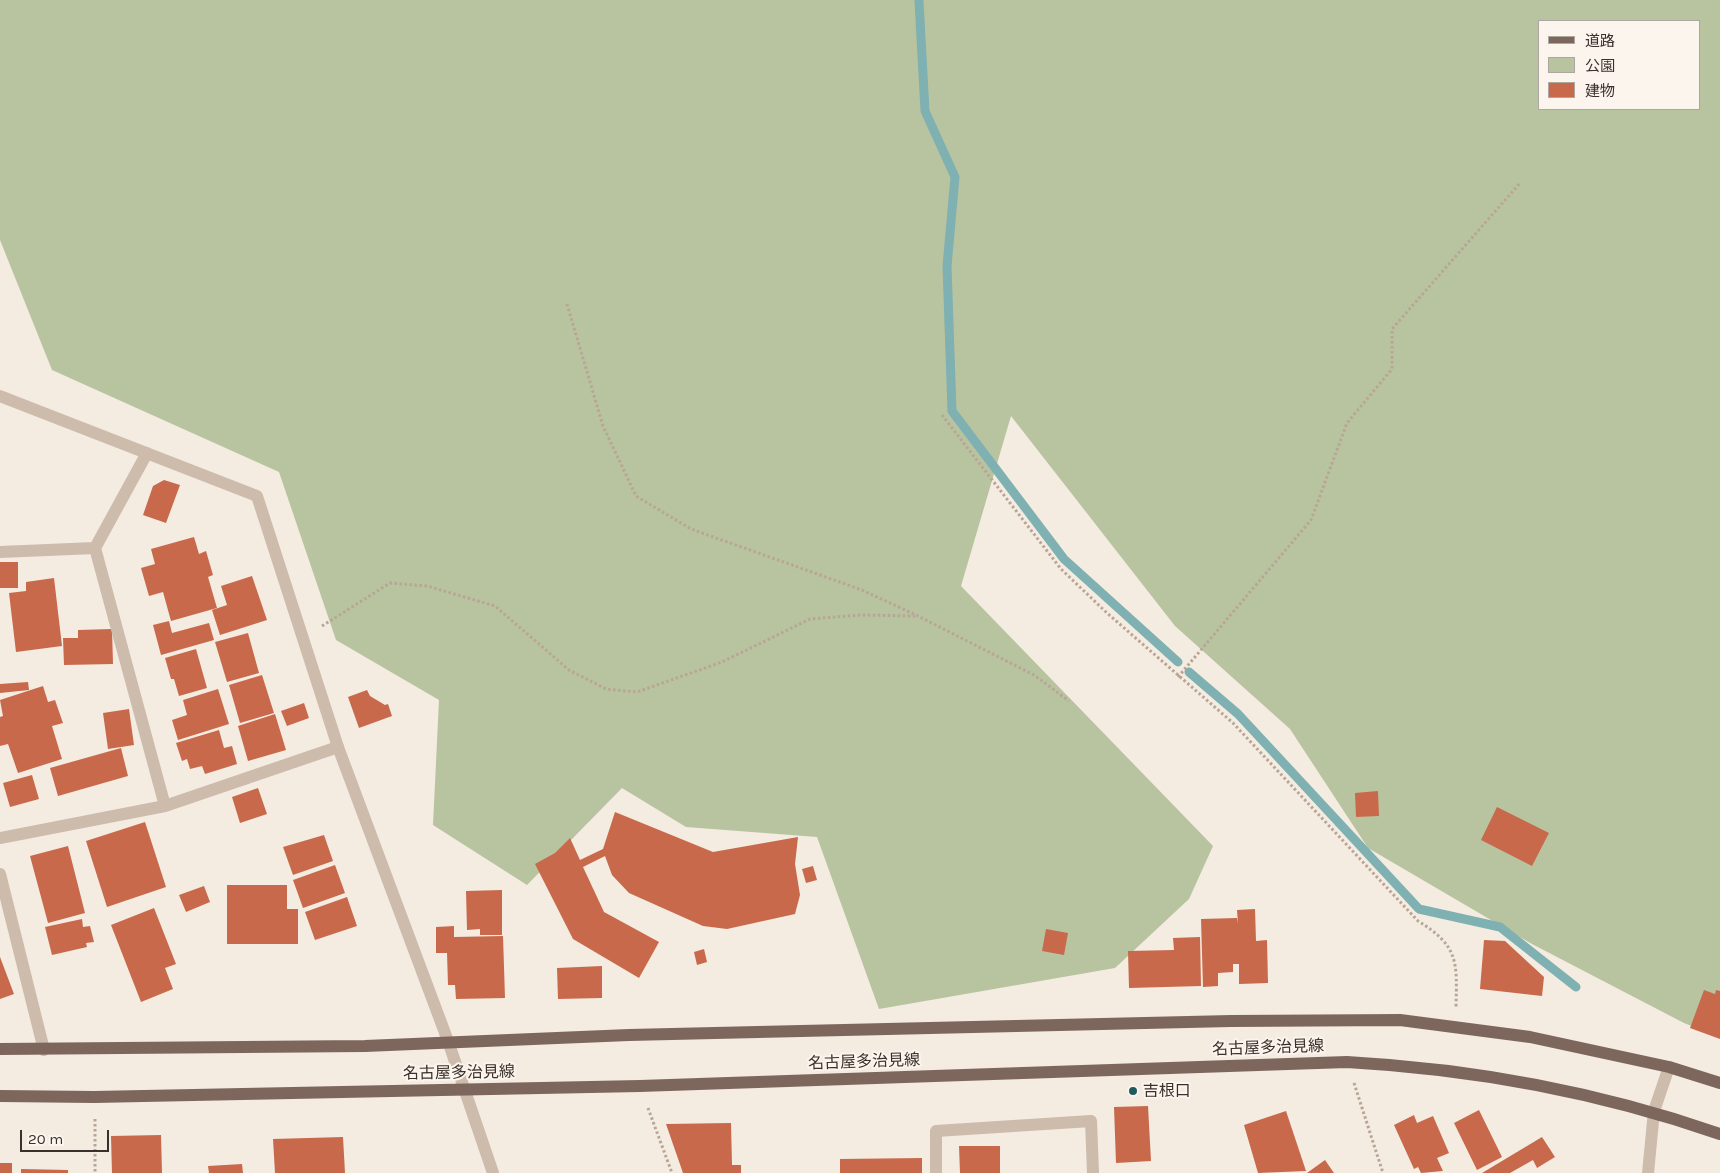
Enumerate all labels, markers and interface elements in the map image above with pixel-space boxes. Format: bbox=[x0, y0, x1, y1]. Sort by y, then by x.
legend bbox=[1538, 20, 1700, 110]
text: 道路 bbox=[1585, 32, 1615, 50]
text: 公園 bbox=[1585, 57, 1615, 75]
text: 建物 bbox=[1585, 82, 1615, 100]
street label: 名古屋多治見線 bbox=[1212, 1036, 1324, 1060]
street label: 名古屋多治見線 bbox=[808, 1050, 920, 1074]
street label: 名古屋多治見線 bbox=[403, 1062, 515, 1084]
place label: 吉根口 bbox=[1143, 1081, 1191, 1101]
marker: 吉根口 bbox=[1127, 1085, 1139, 1097]
scale bar bbox=[22, 1120, 111, 1152]
text: 20 m bbox=[28, 1130, 63, 1148]

